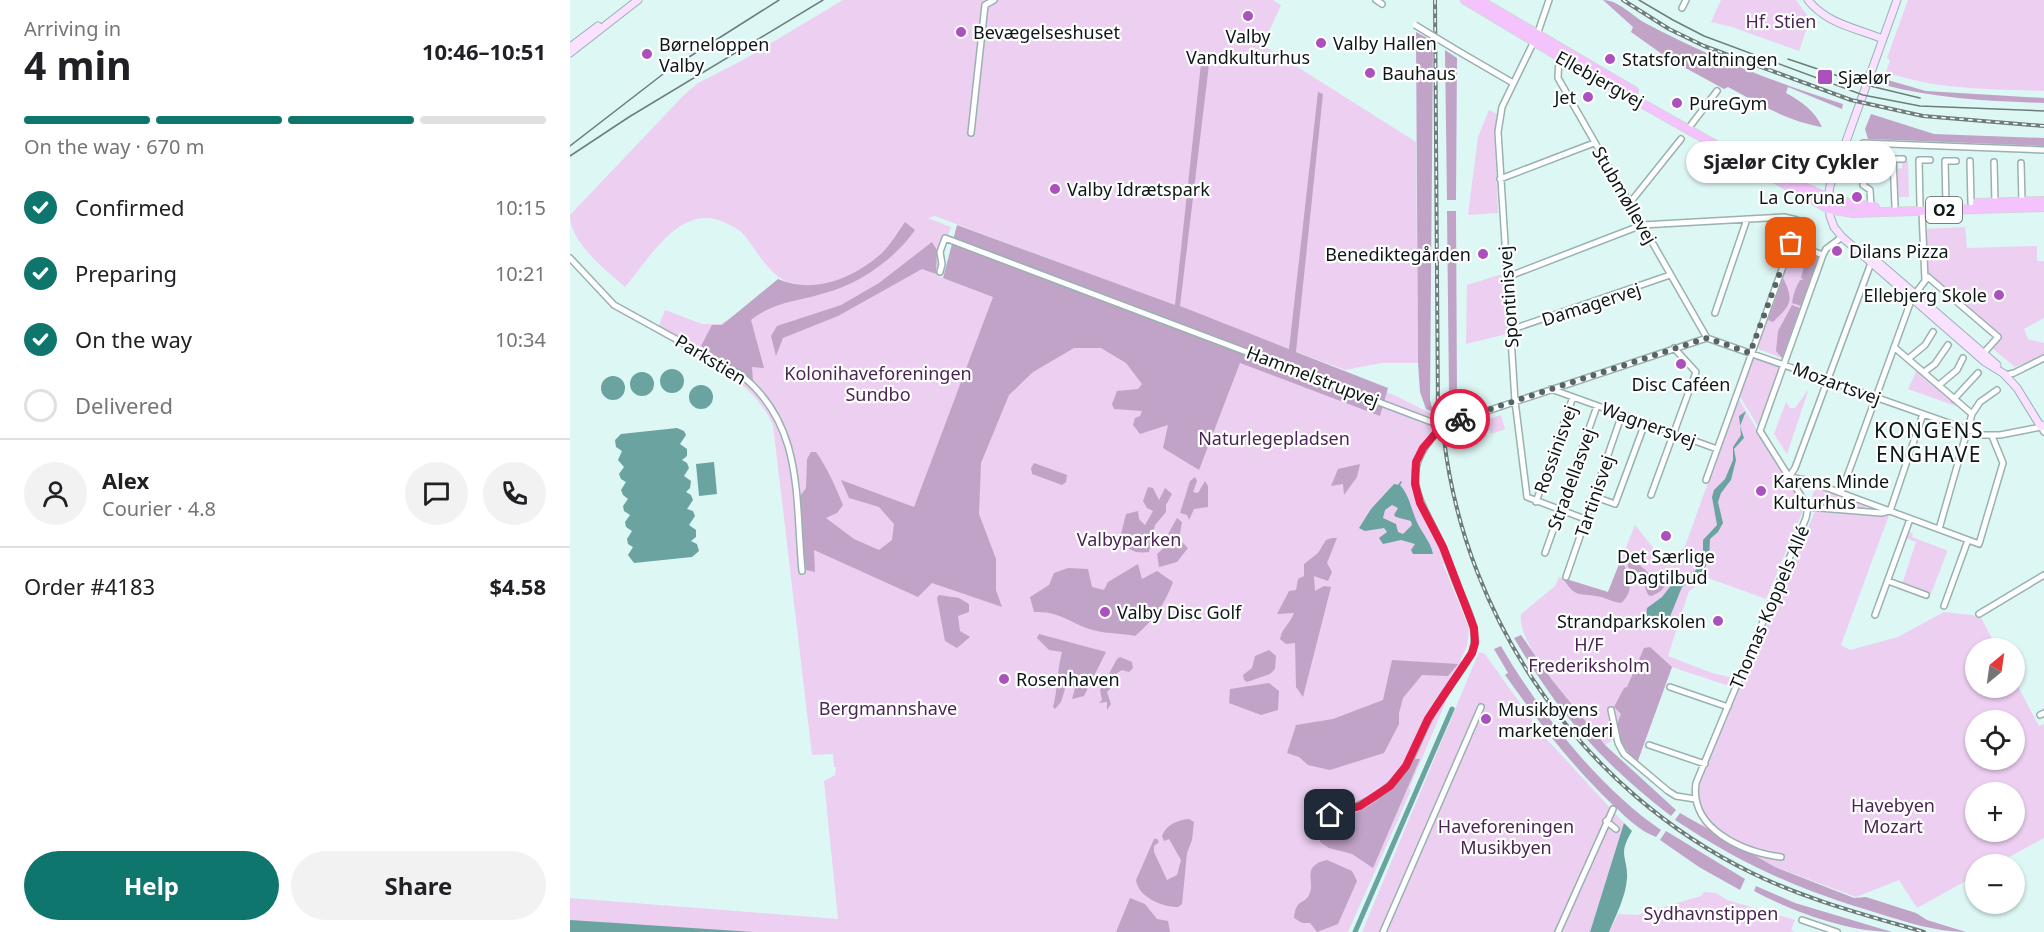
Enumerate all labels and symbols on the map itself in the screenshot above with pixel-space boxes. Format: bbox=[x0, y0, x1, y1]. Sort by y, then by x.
marker: Valby Vandkulturhus bbox=[1241, 9, 1255, 23]
park label: Hf. Stien bbox=[1746, 9, 1816, 33]
place label: Bevægelseshuset bbox=[973, 20, 1120, 44]
place label: Valby Vandkulturhus bbox=[1186, 24, 1310, 69]
marker: Bevægelseshuset bbox=[954, 25, 968, 39]
place label: Valby Hallen bbox=[1333, 31, 1437, 55]
place label: Børneloppen Valby bbox=[659, 32, 769, 77]
marker: Valby Hallen bbox=[1314, 36, 1328, 50]
street label: Ellebjergvej bbox=[1552, 45, 1648, 113]
marker: Børneloppen Valby bbox=[640, 47, 654, 61]
place label: Statsforvaltningen bbox=[1622, 47, 1778, 71]
marker: Statsforvaltningen bbox=[1603, 52, 1617, 66]
place label: Bauhaus bbox=[1382, 61, 1456, 85]
place label: Sjælør bbox=[1838, 65, 1892, 89]
marker: Bauhaus bbox=[1363, 66, 1377, 80]
marker: Sjælør bbox=[1816, 68, 1834, 86]
place label: Jet bbox=[1552, 85, 1576, 109]
marker: Jet bbox=[1581, 90, 1595, 104]
place label: PureGym bbox=[1689, 91, 1767, 115]
marker: PureGym bbox=[1670, 96, 1684, 110]
callout: Sjælør City Cykler bbox=[1686, 141, 1896, 183]
street label: Stubmøllevej bbox=[1587, 142, 1663, 248]
place label: Valby Idrætspark bbox=[1067, 177, 1210, 201]
marker: Valby Idrætspark bbox=[1048, 182, 1062, 196]
place label: La Coruna bbox=[1759, 185, 1845, 209]
marker: La Coruna bbox=[1850, 190, 1864, 204]
road number: O2 bbox=[1926, 197, 1962, 223]
pin bbox=[1765, 217, 1816, 268]
place label: Dilans Pizza bbox=[1849, 239, 1949, 263]
place label: Benediktegården bbox=[1325, 242, 1471, 266]
marker: Dilans Pizza bbox=[1830, 244, 1844, 258]
street label: Spontinisvej bbox=[1492, 245, 1524, 349]
marker: Benediktegården bbox=[1476, 247, 1490, 261]
street label: Damagervej bbox=[1538, 277, 1644, 331]
place label: Ellebjerg Skole bbox=[1864, 283, 1987, 307]
marker: Ellebjerg Skole bbox=[1992, 288, 2006, 302]
street label: Parkstien bbox=[671, 328, 751, 390]
street label: Hammelstrupvej bbox=[1243, 340, 1383, 412]
street label: Mozartsvej bbox=[1790, 356, 1884, 410]
marker: Disc Caféen bbox=[1674, 357, 1688, 371]
park label: Kolonihaveforeningen Sundbo bbox=[784, 361, 972, 406]
place label: Disc Caféen bbox=[1632, 372, 1730, 396]
courier bbox=[1430, 389, 1490, 449]
street label: Wagnersvej bbox=[1598, 396, 1700, 452]
street label: Rossinisvej bbox=[1528, 402, 1582, 496]
district label: KONGENS ENGHAVE bbox=[1874, 416, 1984, 468]
street label: Stradellasvej bbox=[1541, 425, 1601, 533]
park label: Naturlegepladsen bbox=[1198, 426, 1350, 450]
street label: Tartinisvej bbox=[1569, 452, 1619, 540]
place label: Karens Minde Kulturhus bbox=[1773, 469, 1889, 514]
marker: Karens Minde Kulturhus bbox=[1754, 484, 1768, 498]
street label: Thomas Koppels Allé bbox=[1724, 522, 1814, 692]
park label: Valbyparken bbox=[1077, 527, 1181, 551]
marker: Det Særlige Dagtilbud bbox=[1659, 529, 1673, 543]
place label: Det Særlige Dagtilbud bbox=[1617, 544, 1715, 589]
place label: Valby Disc Golf bbox=[1117, 600, 1242, 624]
marker: Valby Disc Golf bbox=[1098, 605, 1112, 619]
place label: Strandparkskolen bbox=[1557, 609, 1706, 633]
marker: Strandparkskolen bbox=[1711, 614, 1725, 628]
park label: H/F Frederiksholm bbox=[1528, 632, 1650, 677]
north arrow bbox=[1965, 638, 2025, 698]
place label: Rosenhaven bbox=[1016, 667, 1120, 691]
marker: Rosenhaven bbox=[997, 672, 1011, 686]
park label: Bergmannshave bbox=[819, 696, 957, 720]
place label: Musikbyens marketenderi bbox=[1498, 697, 1613, 742]
marker: Musikbyens marketenderi bbox=[1479, 712, 1493, 726]
pin bbox=[1304, 789, 1355, 840]
park label: Havebyen Mozart bbox=[1851, 793, 1935, 838]
park label: Haveforeningen Musikbyen bbox=[1438, 814, 1574, 859]
park label: Sydhavnstippen bbox=[1644, 901, 1778, 925]

